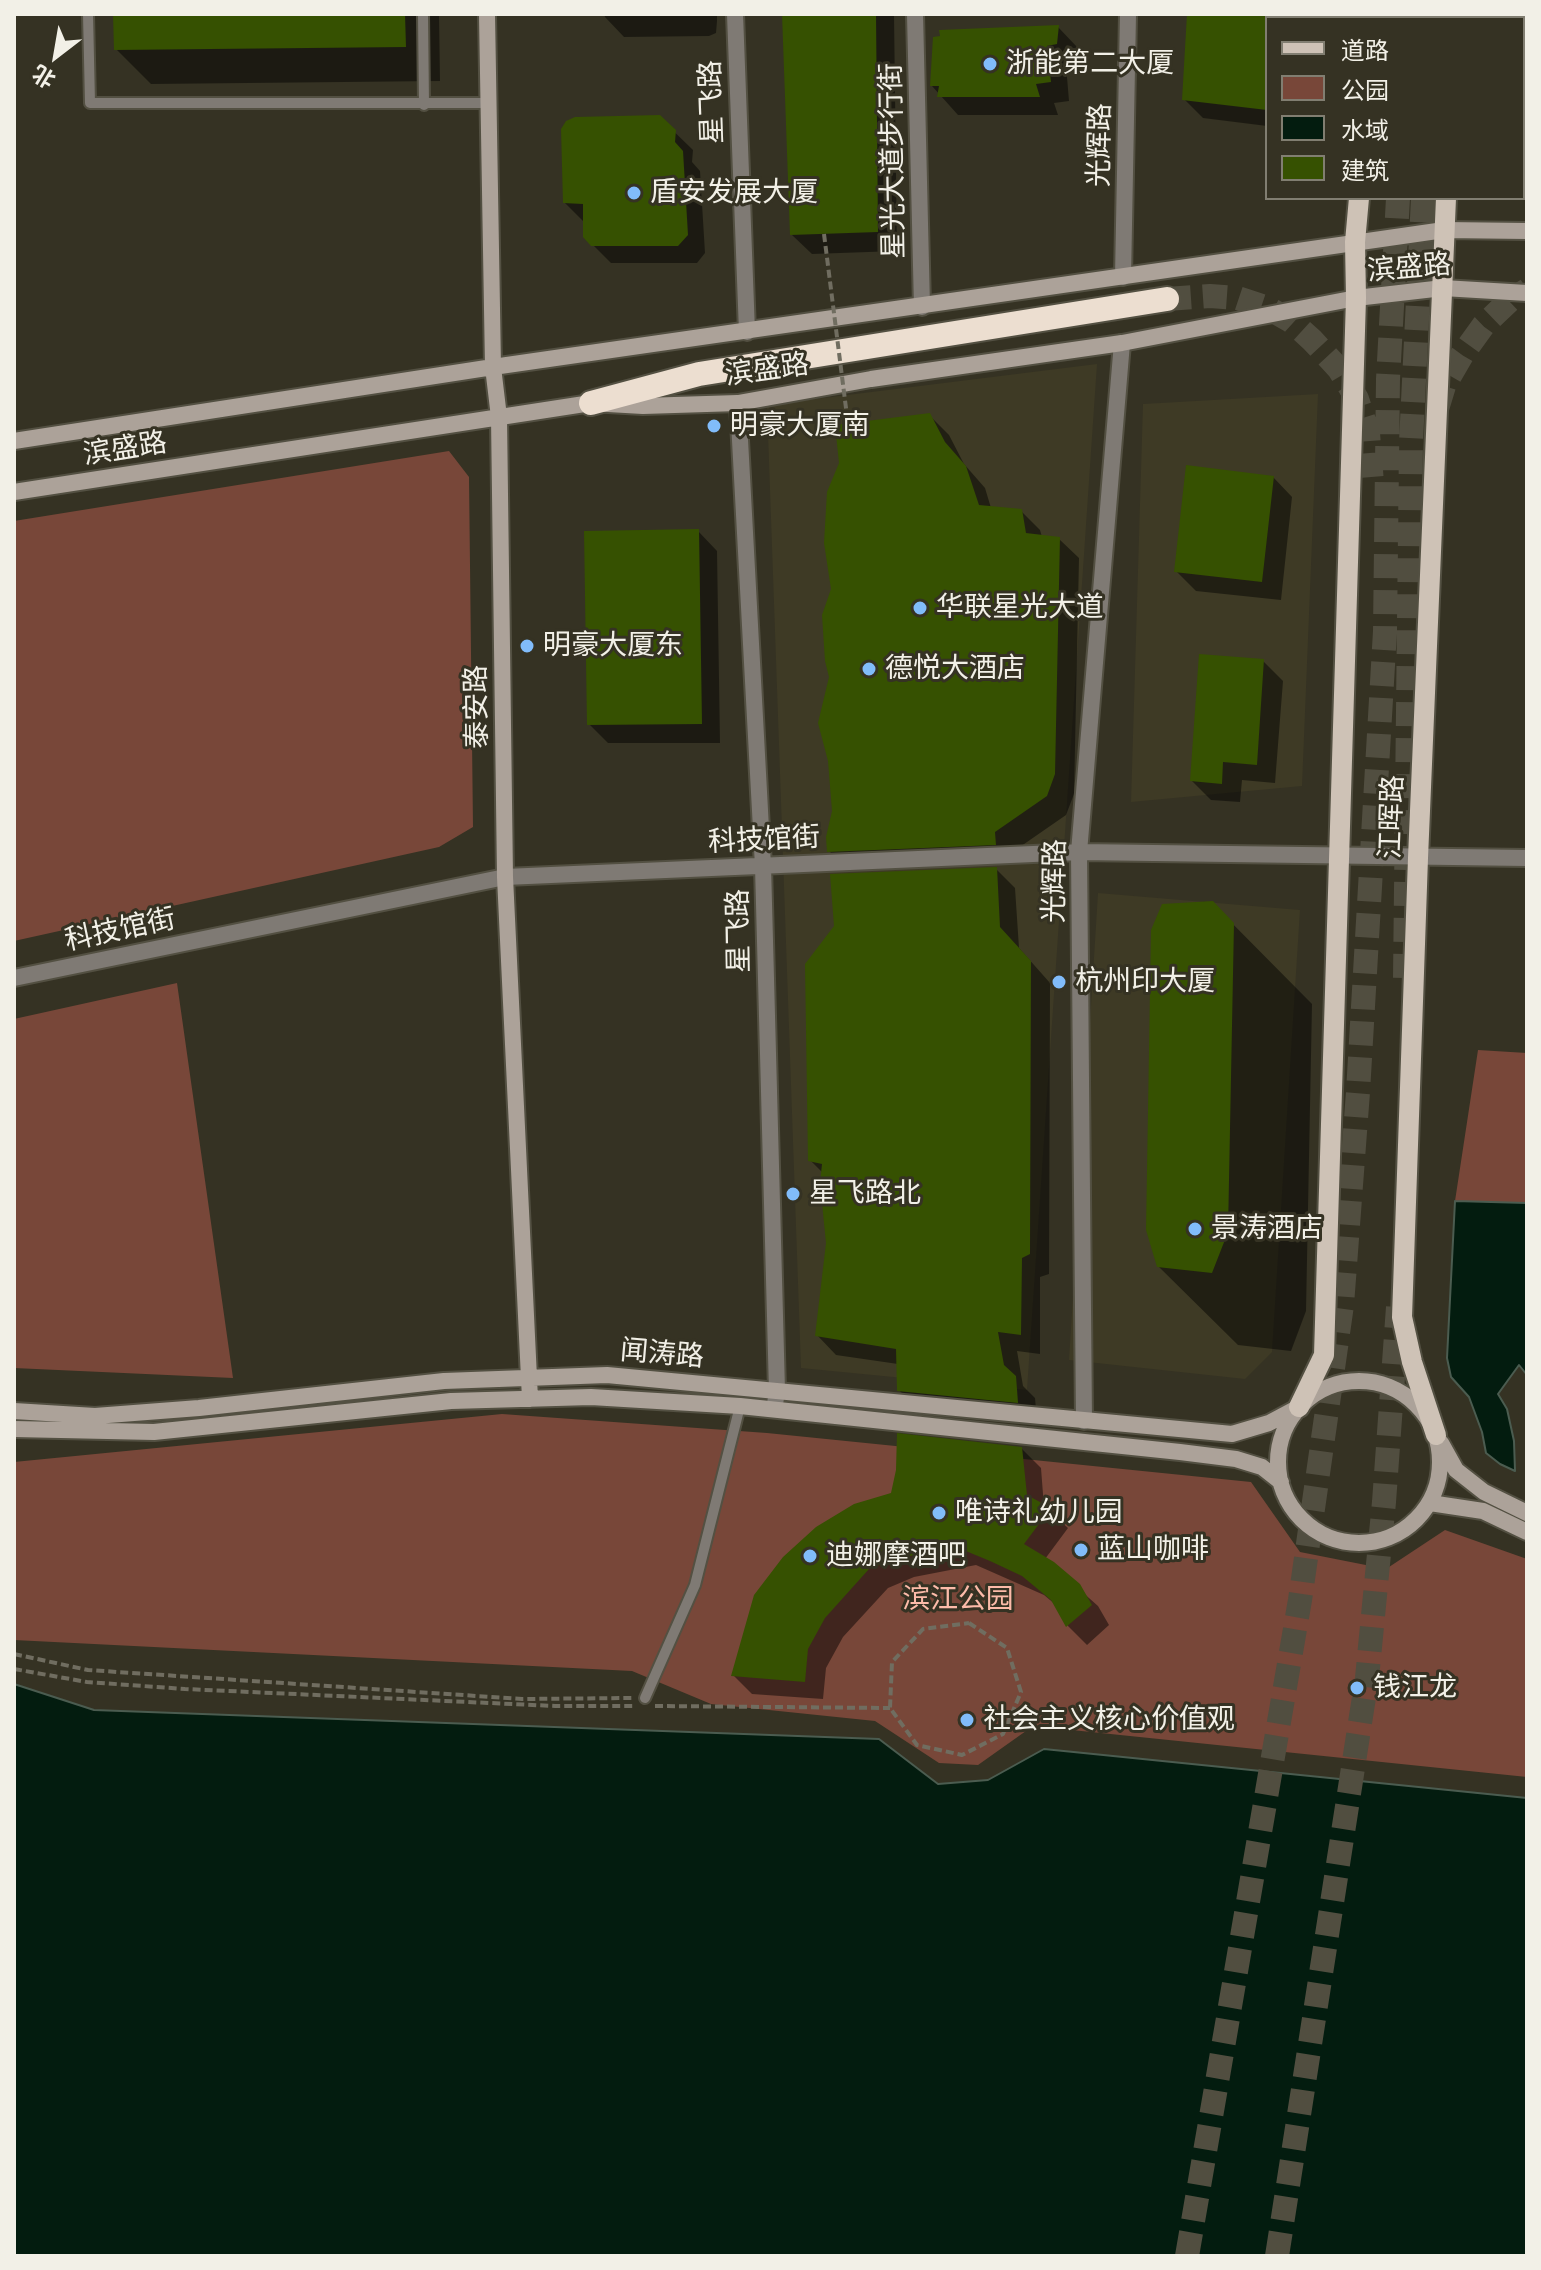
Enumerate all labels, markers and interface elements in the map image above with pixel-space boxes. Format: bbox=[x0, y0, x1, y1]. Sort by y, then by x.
north arrow bbox=[16, 16, 96, 96]
legend bbox=[1265, 16, 1525, 200]
text: 道路 bbox=[1341, 35, 1389, 65]
place label: 浙能第二大厦 bbox=[1006, 47, 1174, 81]
marker: 浙能第二大厦 bbox=[981, 55, 999, 73]
text: 北 bbox=[27, 59, 60, 94]
street label: 星飞路 bbox=[694, 59, 730, 145]
street label: 星光大道步行街 bbox=[874, 63, 912, 259]
text: 公园 bbox=[1341, 75, 1389, 105]
street label: 光辉路 bbox=[1082, 103, 1118, 187]
text: 水域 bbox=[1341, 115, 1389, 145]
text: 建筑 bbox=[1341, 155, 1389, 185]
place label: 盾安发展大厦 bbox=[650, 176, 818, 210]
marker: 盾安发展大厦 bbox=[625, 184, 643, 202]
street label: 滨盛路 bbox=[1366, 248, 1452, 288]
street label: 滨盛路 bbox=[723, 348, 811, 392]
place label: 明豪大厦南 bbox=[730, 409, 870, 443]
marker: 明豪大厦南 bbox=[705, 417, 723, 435]
street label: 滨盛路 bbox=[81, 426, 169, 472]
place label: 华联星光大道 bbox=[936, 591, 1104, 625]
marker: 华联星光大道 bbox=[911, 599, 929, 617]
place label: 明豪大厦东 bbox=[543, 629, 683, 663]
marker: 明豪大厦东 bbox=[518, 637, 536, 655]
place label: 德悦大酒店 bbox=[885, 652, 1025, 686]
marker: 德悦大酒店 bbox=[860, 660, 878, 678]
street label: 泰安路 bbox=[459, 665, 495, 749]
street label: 江晖路 bbox=[1374, 774, 1410, 860]
street label: 科技馆街 bbox=[707, 820, 821, 860]
street label: 光辉路 bbox=[1037, 839, 1073, 923]
street label: 星飞路 bbox=[721, 889, 757, 973]
street label: 科技馆街 bbox=[62, 902, 178, 958]
place label: 杭州印大厦 bbox=[1075, 965, 1215, 999]
marker: 杭州印大厦 bbox=[1050, 973, 1068, 991]
place label: 星飞路北 bbox=[809, 1177, 921, 1211]
marker: 星飞路北 bbox=[784, 1185, 802, 1203]
place label: 景涛酒店 bbox=[1211, 1212, 1323, 1246]
marker: 景涛酒店 bbox=[1186, 1220, 1204, 1238]
street label: 闻涛路 bbox=[619, 1334, 705, 1374]
place label: 唯诗礼幼儿园 bbox=[955, 1496, 1123, 1530]
marker: 唯诗礼幼儿园 bbox=[930, 1504, 948, 1522]
place label: 蓝山咖啡 bbox=[1097, 1533, 1209, 1567]
place label: 迪娜摩酒吧 bbox=[826, 1539, 966, 1573]
marker: 蓝山咖啡 bbox=[1072, 1541, 1090, 1559]
marker: 迪娜摩酒吧 bbox=[801, 1547, 819, 1565]
park label: 滨江公园 bbox=[902, 1583, 1014, 1617]
place label: 钱江龙 bbox=[1373, 1671, 1457, 1705]
marker: 钱江龙 bbox=[1348, 1679, 1366, 1697]
place label: 社会主义核心价值观 bbox=[983, 1703, 1235, 1737]
marker: 社会主义核心价值观 bbox=[958, 1711, 976, 1729]

